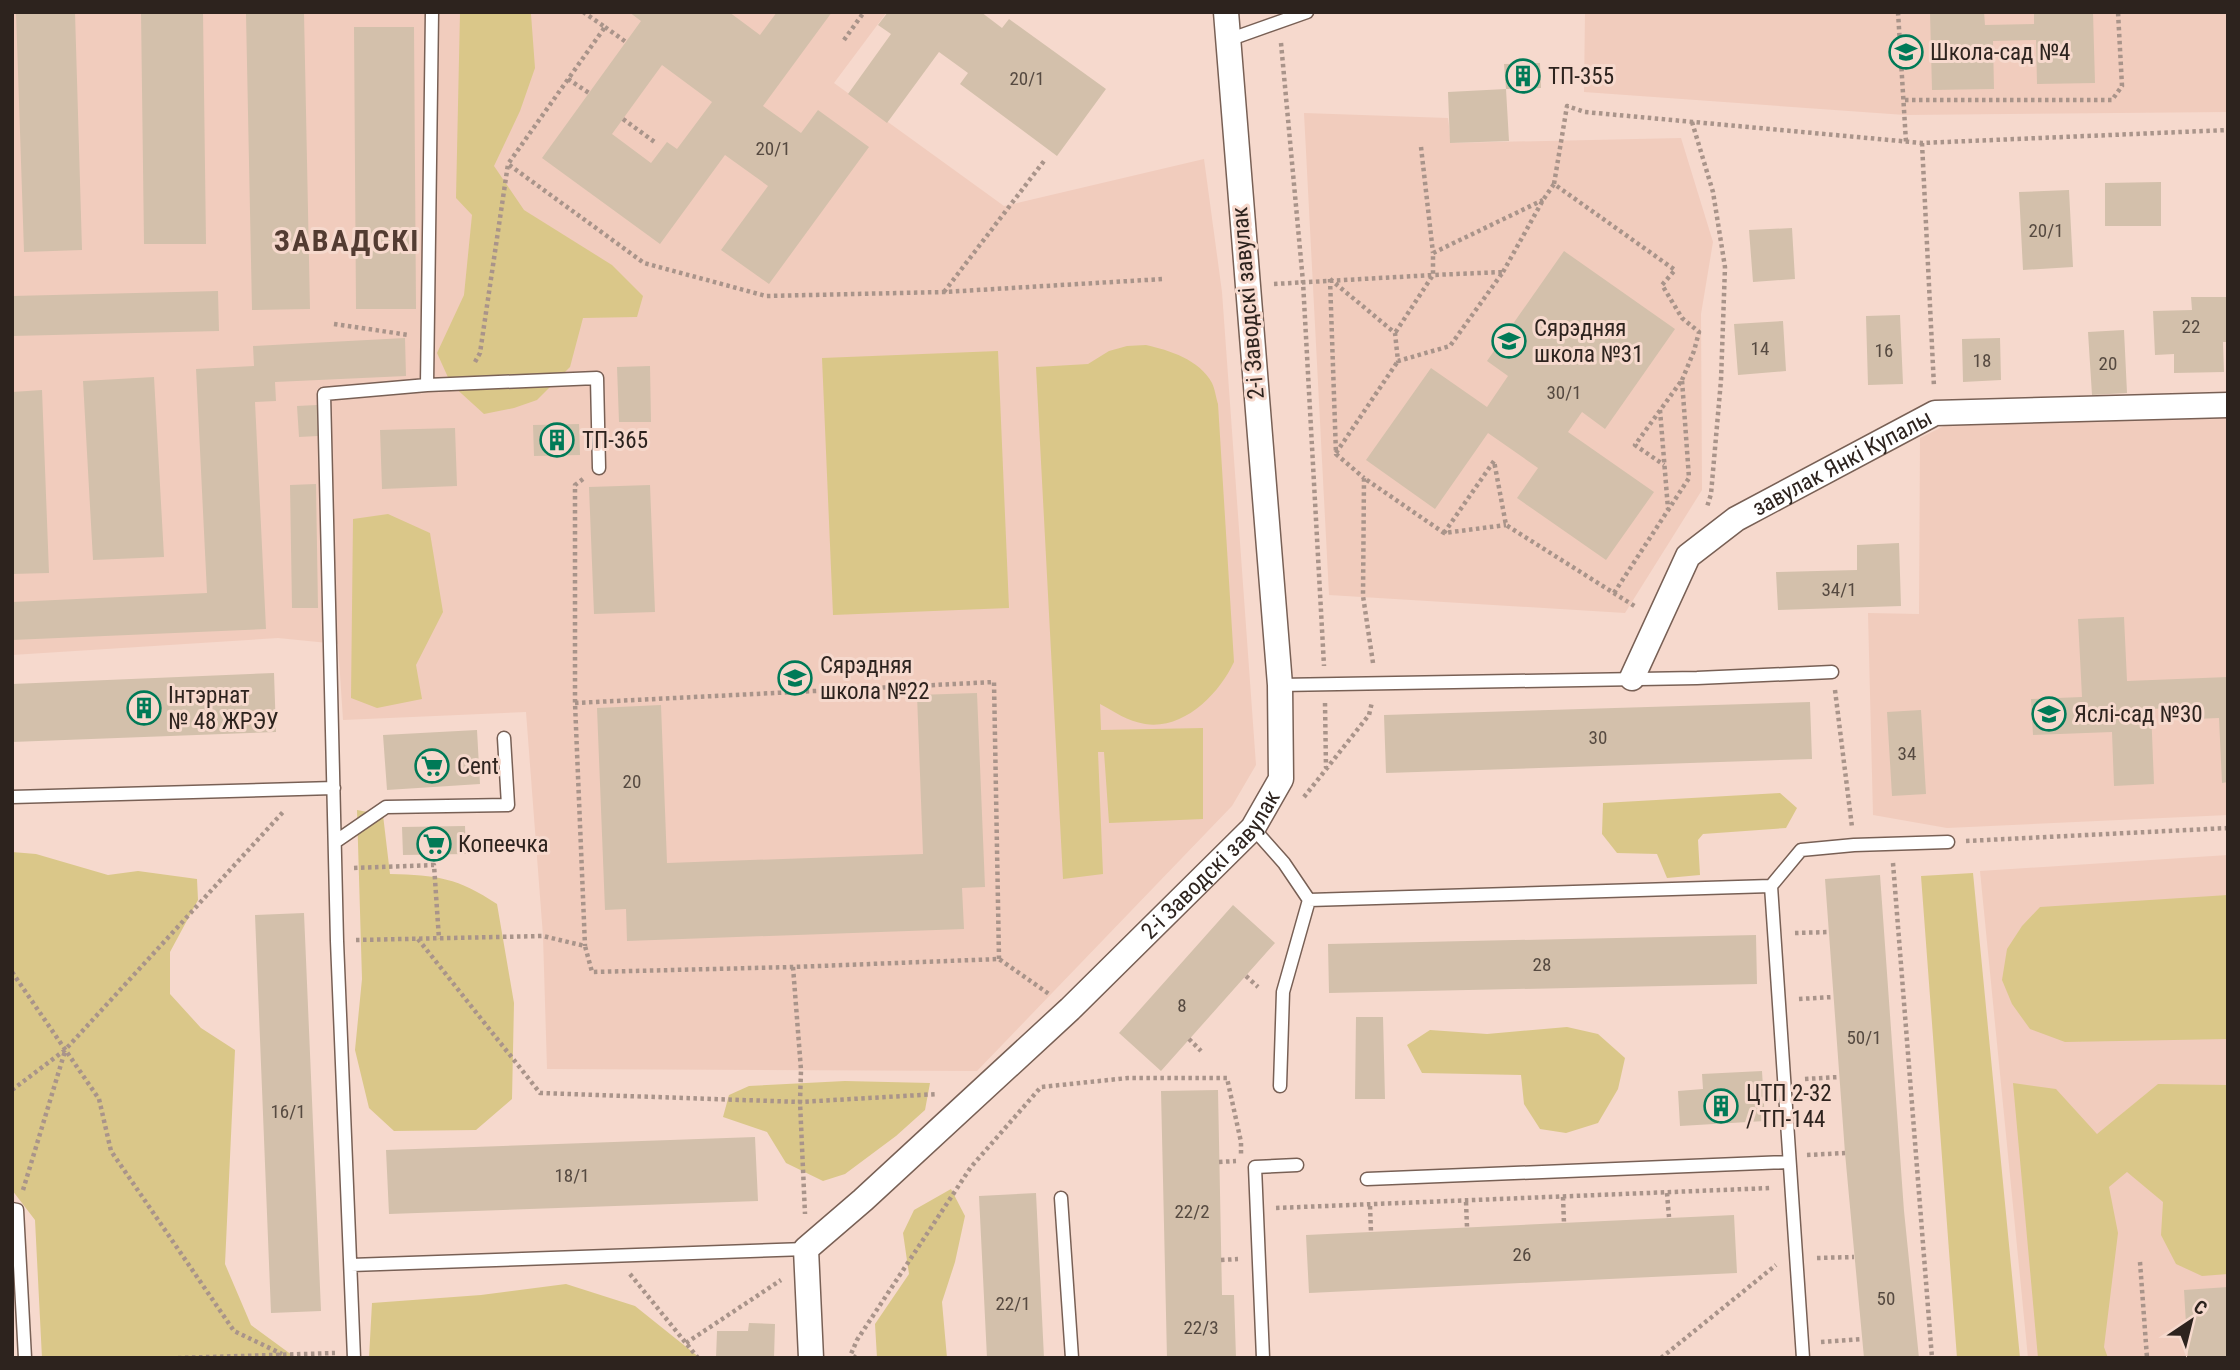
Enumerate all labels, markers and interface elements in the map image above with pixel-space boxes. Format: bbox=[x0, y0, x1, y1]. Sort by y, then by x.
school or university icon: Школа-сад №4 bbox=[1887, 33, 1925, 71]
place label: Школа-сад №4 bbox=[1930, 39, 2070, 66]
building icon: ТП-355 bbox=[1504, 57, 1542, 95]
place label: ТП-355 bbox=[1548, 63, 1614, 90]
house number: 20/1 bbox=[1009, 67, 1045, 90]
house number: 20/1 bbox=[755, 137, 791, 160]
street label: 2-і Заводскі завулак bbox=[1226, 206, 1270, 400]
house number: 20/1 bbox=[2028, 219, 2064, 242]
district label: ЗАВАДСКІ bbox=[274, 223, 420, 258]
place label: Сярэдняя школа №31 bbox=[1534, 315, 1644, 368]
house number: 22 bbox=[2182, 315, 2200, 338]
school or university icon: Сярэдняя школа №31 bbox=[1490, 322, 1528, 360]
house number: 14 bbox=[1751, 337, 1769, 360]
house number: 16 bbox=[1875, 339, 1893, 362]
house number: 18 bbox=[1973, 349, 1991, 372]
house number: 20 bbox=[2099, 352, 2117, 375]
house number: 30/1 bbox=[1546, 381, 1582, 404]
street label: завулак Янкі Купалы bbox=[1748, 404, 1936, 521]
building icon: ТП-365 bbox=[538, 421, 576, 459]
place label: ТП-365 bbox=[582, 427, 648, 454]
house number: 34/1 bbox=[1821, 578, 1857, 601]
place label: Сярэдняя школа №22 bbox=[820, 652, 930, 705]
school or university icon: Сярэдняя школа №22 bbox=[776, 659, 814, 697]
place label: Інтэрнат № 48 ЖРЭУ bbox=[168, 682, 279, 735]
building icon: Інтэрнат № 48 ЖРЭУ bbox=[125, 689, 163, 727]
school or university icon: Яслі-сад №30 bbox=[2030, 695, 2068, 733]
place label: Яслі-сад №30 bbox=[2074, 701, 2203, 728]
house number: 30 bbox=[1589, 726, 1607, 749]
house number: 34 bbox=[1898, 742, 1916, 765]
supermarket icon: Cent bbox=[413, 747, 451, 785]
place label: Cent bbox=[457, 753, 499, 780]
house number: 20 bbox=[623, 770, 641, 793]
street label: 2-і Заводскі завулак bbox=[1135, 785, 1285, 944]
supermarket icon: Копеечка bbox=[415, 825, 453, 863]
place label: Копеечка bbox=[458, 831, 549, 858]
house number: 28 bbox=[1533, 953, 1551, 976]
house number: 8 bbox=[1177, 994, 1187, 1017]
house number: 50/1 bbox=[1846, 1026, 1882, 1049]
place label: ЦТП 2-32 / ТП-144 bbox=[1746, 1080, 1832, 1133]
building icon: ЦТП 2-32 / ТП-144 bbox=[1702, 1087, 1740, 1125]
house number: 16/1 bbox=[270, 1100, 306, 1123]
house number: 18/1 bbox=[554, 1164, 590, 1187]
house number: 22/2 bbox=[1174, 1200, 1210, 1223]
house number: 26 bbox=[1513, 1243, 1531, 1266]
north arrow bbox=[2156, 1286, 2226, 1356]
house number: 50 bbox=[1877, 1287, 1895, 1310]
house number: 22/1 bbox=[995, 1292, 1031, 1315]
text: С bbox=[2189, 1295, 2212, 1320]
house number: 22/3 bbox=[1183, 1316, 1219, 1339]

